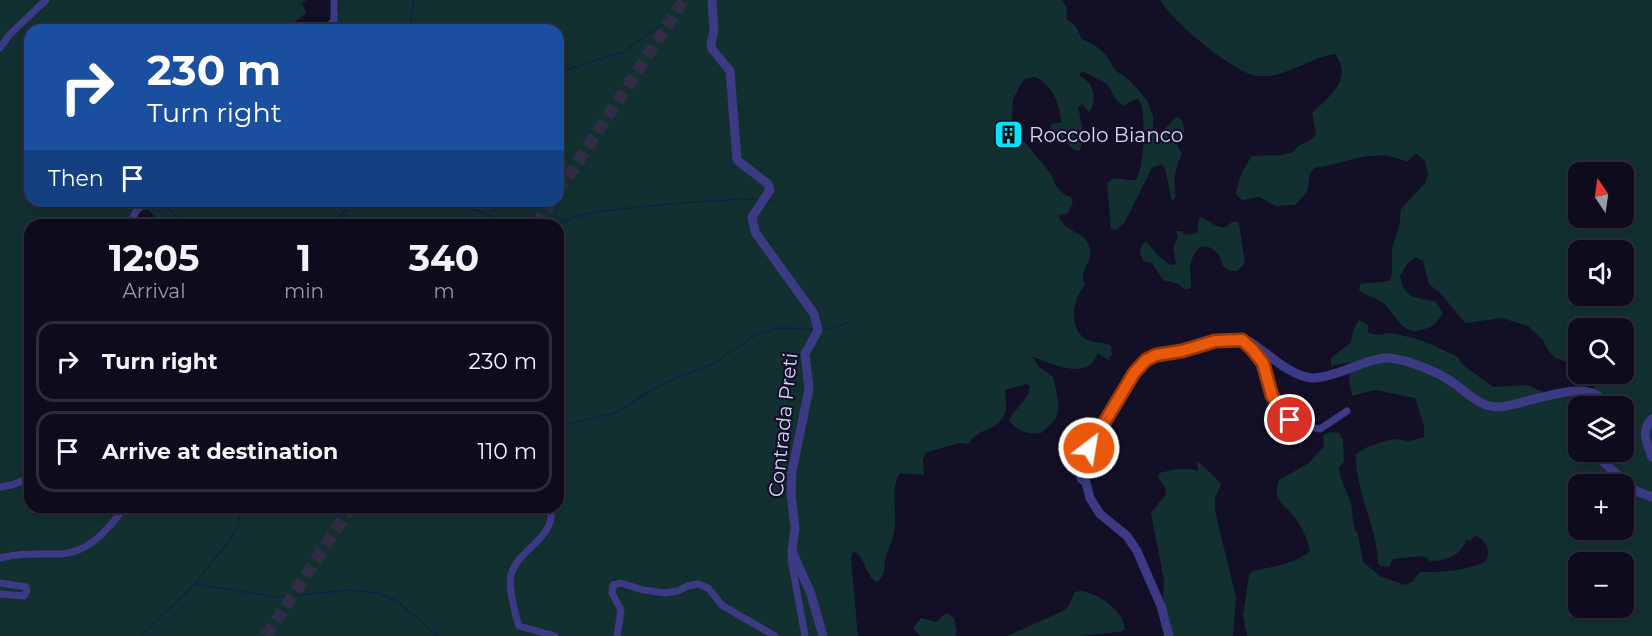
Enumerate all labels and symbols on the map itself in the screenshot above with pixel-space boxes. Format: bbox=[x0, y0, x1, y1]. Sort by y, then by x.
building icon: Roccolo Bianco bbox=[992, 119, 1024, 151]
place label: Roccolo Bianco bbox=[1029, 123, 1183, 147]
north arrow bbox=[1568, 162, 1634, 228]
street label: Contrada Preti bbox=[763, 352, 803, 498]
pin bbox=[1264, 394, 1315, 445]
position arrow bbox=[1057, 416, 1121, 480]

